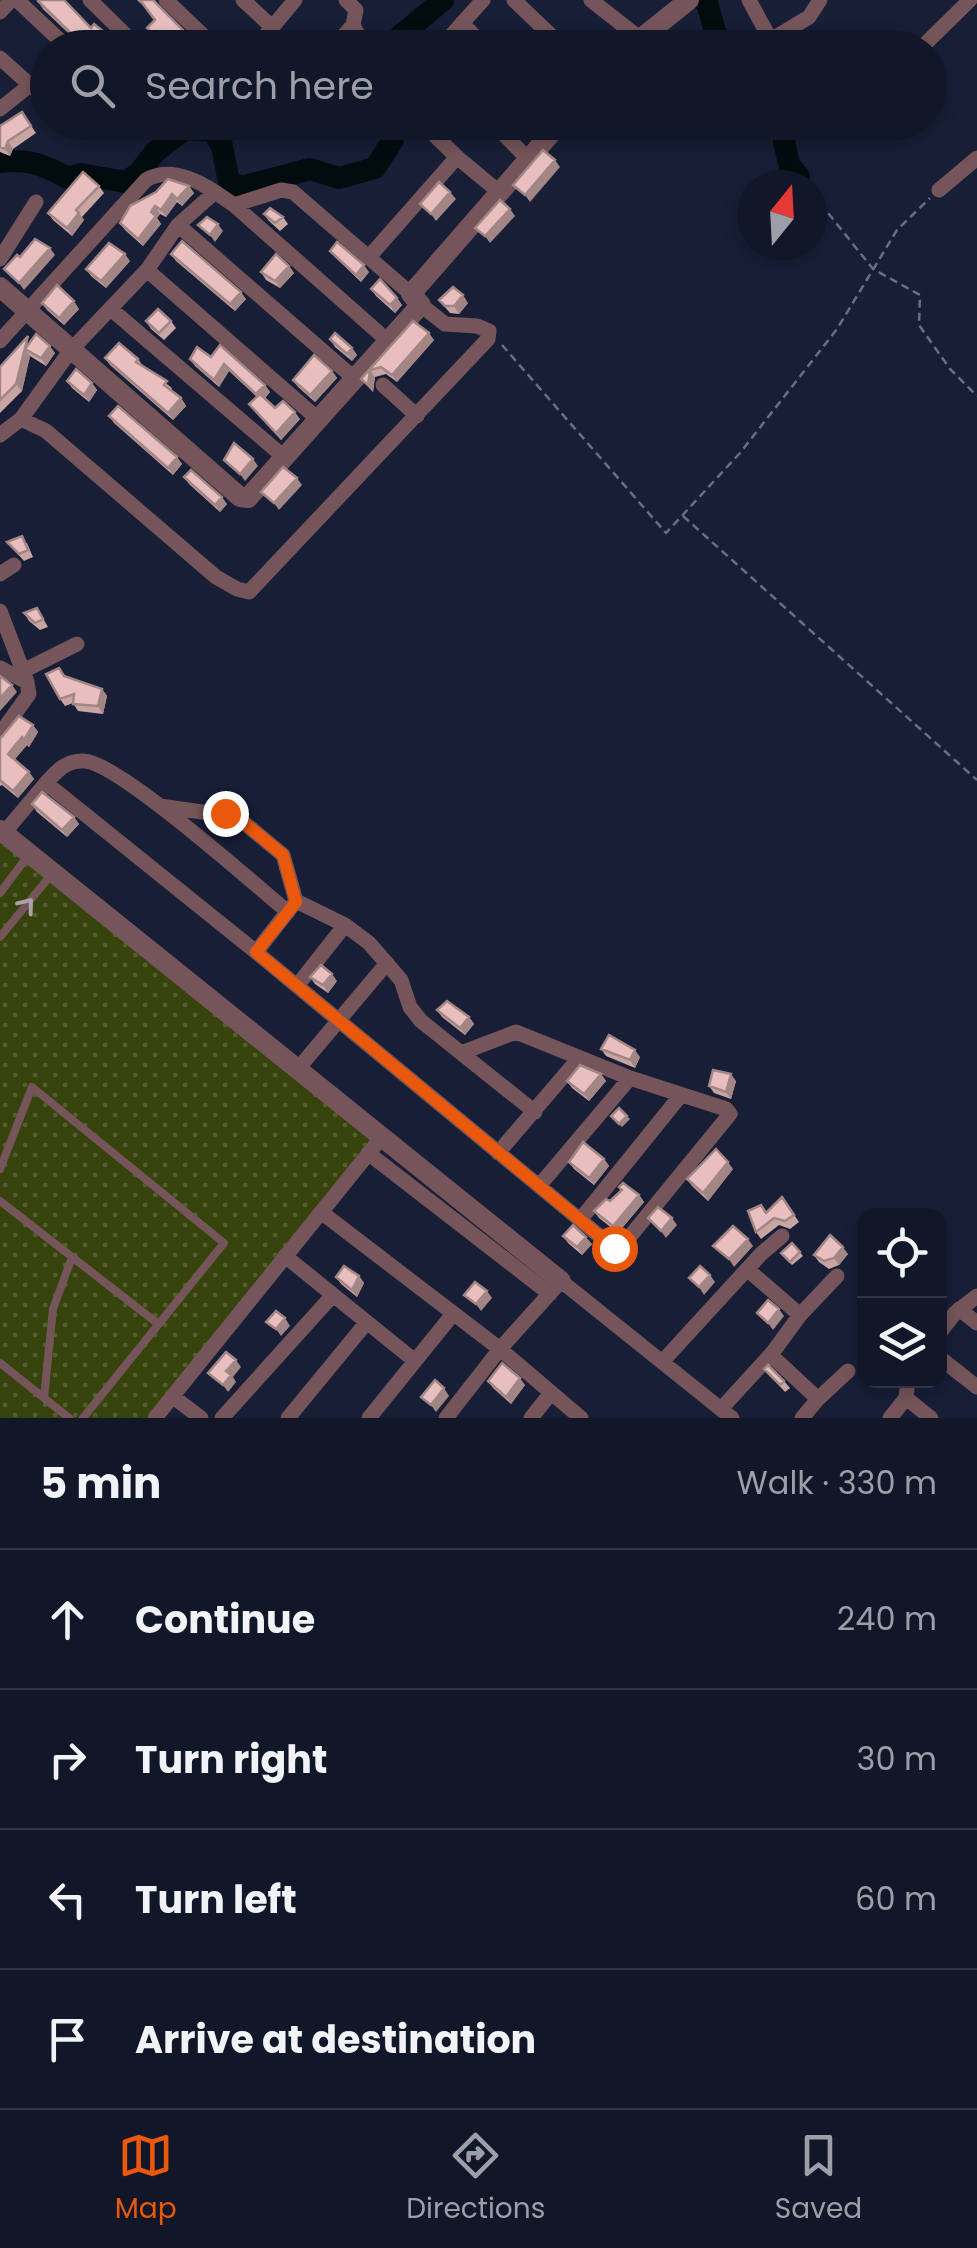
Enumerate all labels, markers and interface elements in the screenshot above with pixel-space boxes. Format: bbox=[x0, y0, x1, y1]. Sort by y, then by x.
search box bbox=[30, 30, 947, 140]
icon: search bbox=[65, 58, 120, 113]
text: Search here bbox=[145, 59, 374, 112]
north arrow bbox=[737, 170, 827, 260]
route end bbox=[203, 791, 249, 837]
one-way arrow bbox=[15, 898, 33, 916]
map controls bbox=[857, 1208, 947, 1388]
button: locate bbox=[857, 1208, 947, 1298]
route start bbox=[592, 1226, 638, 1272]
button: layers bbox=[857, 1298, 947, 1388]
text: 5 min bbox=[40, 1454, 161, 1513]
text: Walk · 330 m bbox=[737, 1460, 937, 1505]
icon: ahead bbox=[40, 1592, 95, 1647]
text: Continue bbox=[135, 1593, 315, 1646]
text: 240 m bbox=[837, 1596, 937, 1641]
icon: right bbox=[40, 1732, 95, 1787]
text: Turn right bbox=[135, 1733, 327, 1786]
text: 30 m bbox=[857, 1736, 937, 1781]
icon: left bbox=[40, 1872, 95, 1927]
text: Turn left bbox=[135, 1873, 297, 1926]
text: 60 m bbox=[855, 1876, 937, 1921]
icon: arrive bbox=[40, 2012, 95, 2067]
text: Arrive at destination bbox=[135, 2013, 536, 2066]
tab: Map bbox=[115, 2128, 177, 2230]
tab: Directions bbox=[406, 2128, 545, 2230]
tab: Saved bbox=[775, 2128, 862, 2230]

